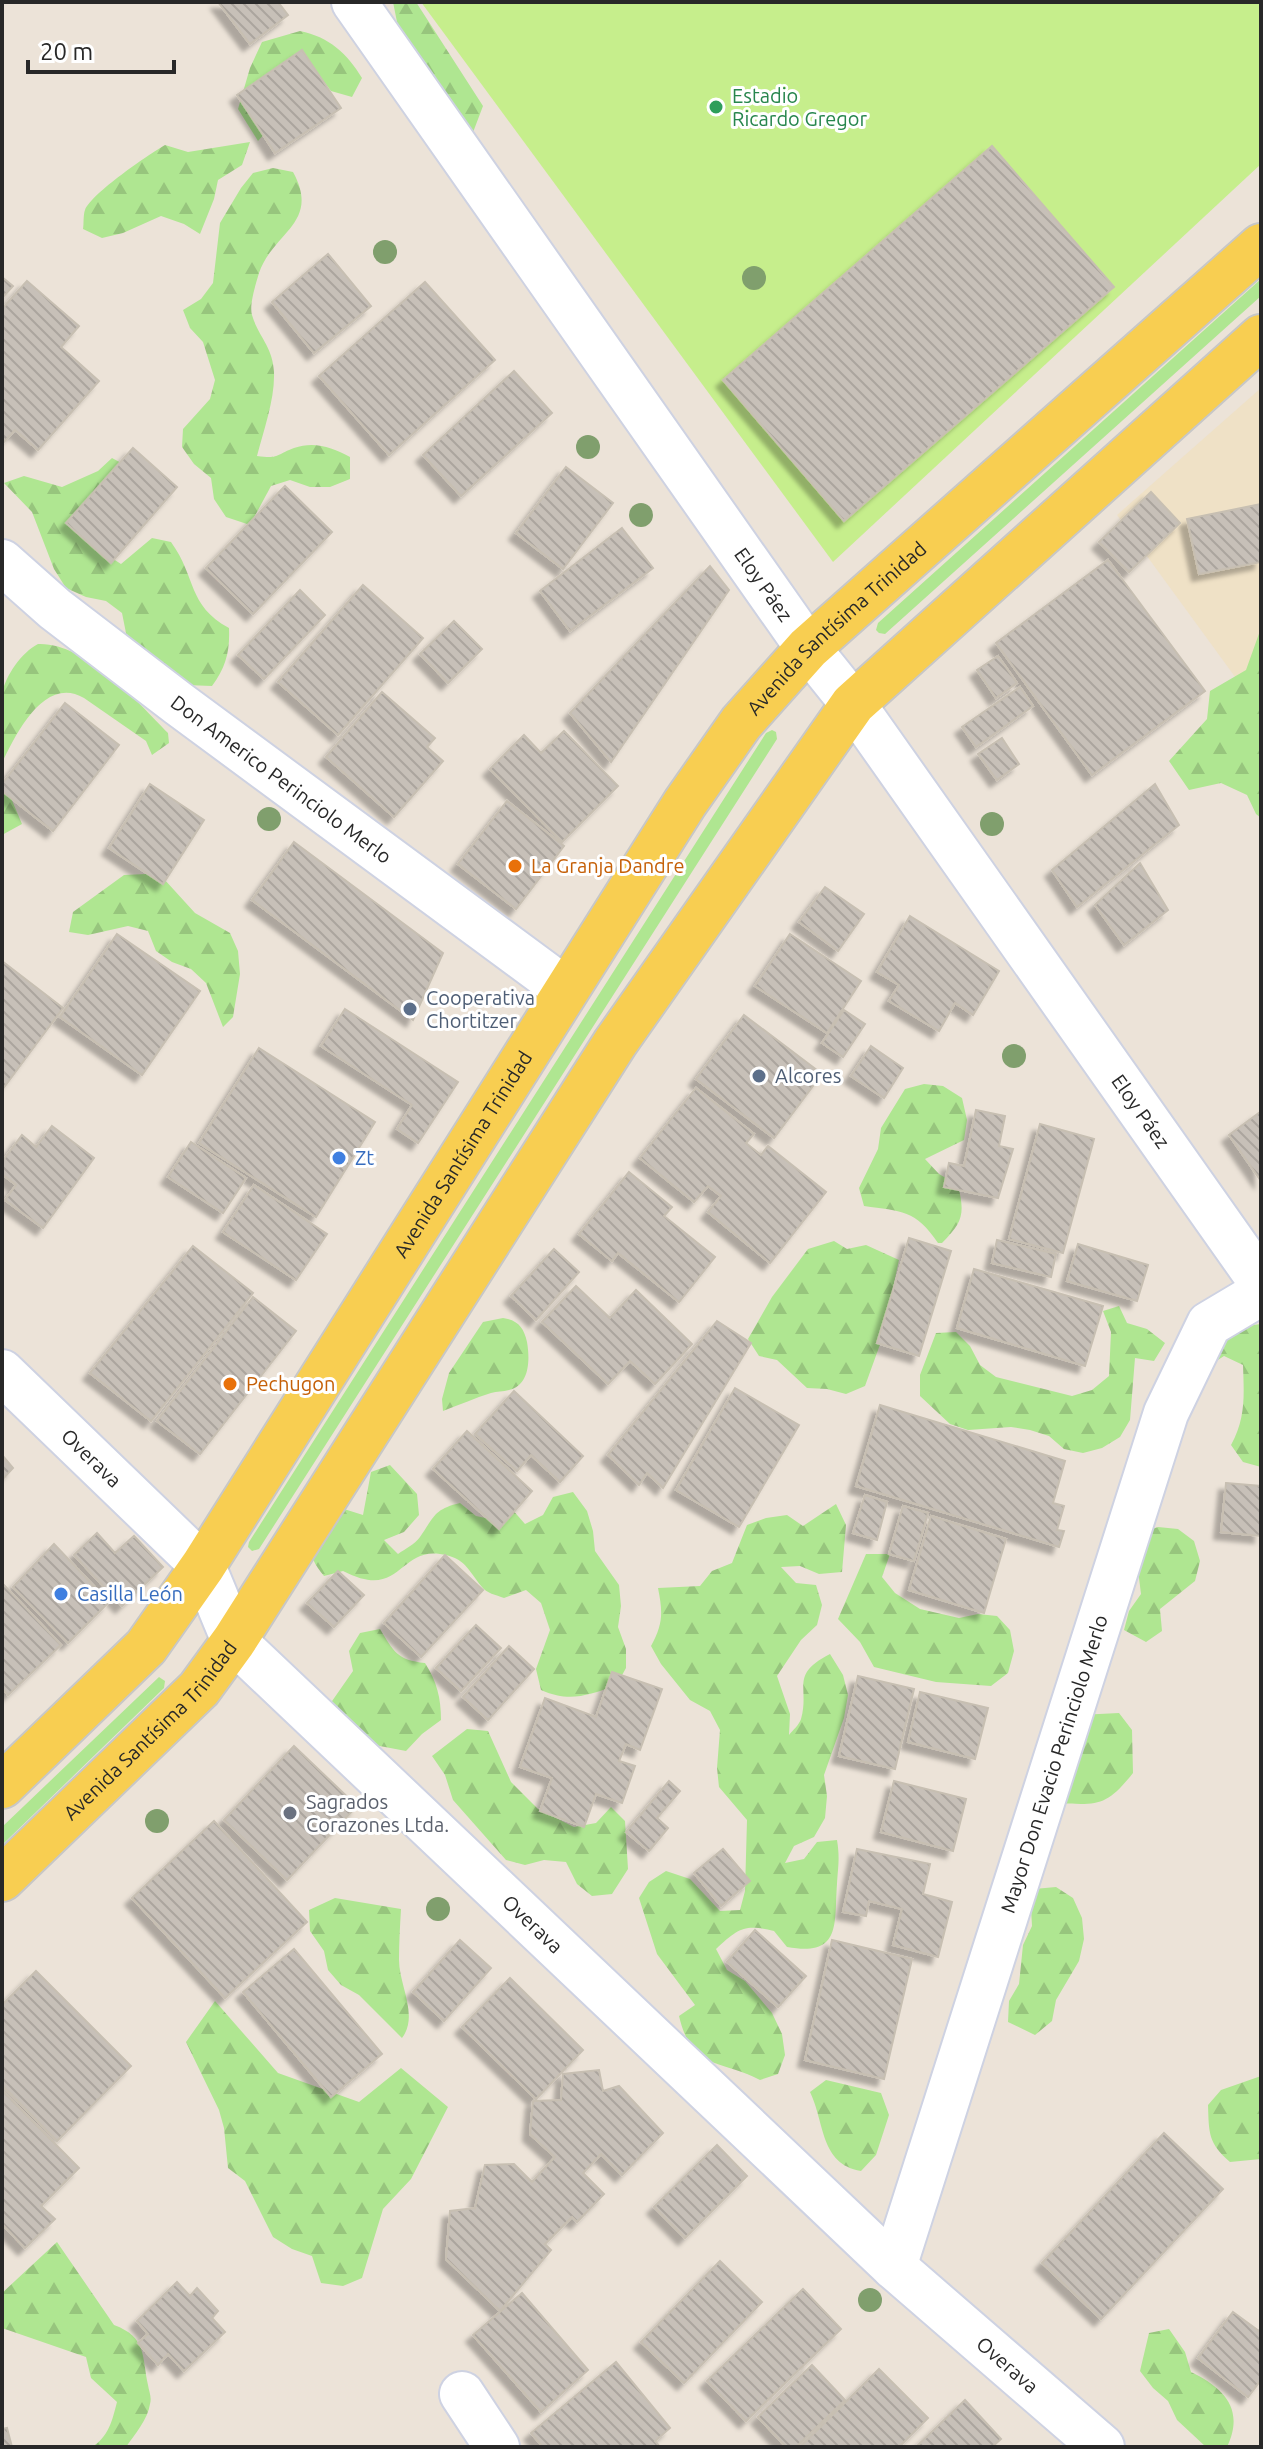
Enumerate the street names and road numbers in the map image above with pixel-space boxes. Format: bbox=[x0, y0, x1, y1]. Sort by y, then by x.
street label: Avenida Santísima Trinidad bbox=[742, 537, 931, 719]
street label: Eloy Páez bbox=[730, 543, 798, 626]
street label: Don Americo Perinciolo Merlo bbox=[167, 690, 396, 868]
street label: Avenida Santísima Trinidad bbox=[389, 1047, 536, 1262]
street label: Eloy Páez bbox=[1107, 1070, 1175, 1152]
street label: Overava bbox=[57, 1424, 126, 1492]
street label: Mayor Don Evacio Perinciolo Merlo bbox=[996, 1612, 1112, 1916]
street label: Avenida Santísima Trinidad bbox=[58, 1636, 241, 1824]
street label: Overava bbox=[498, 1890, 568, 1958]
street label: Overava bbox=[972, 2332, 1043, 2398]

